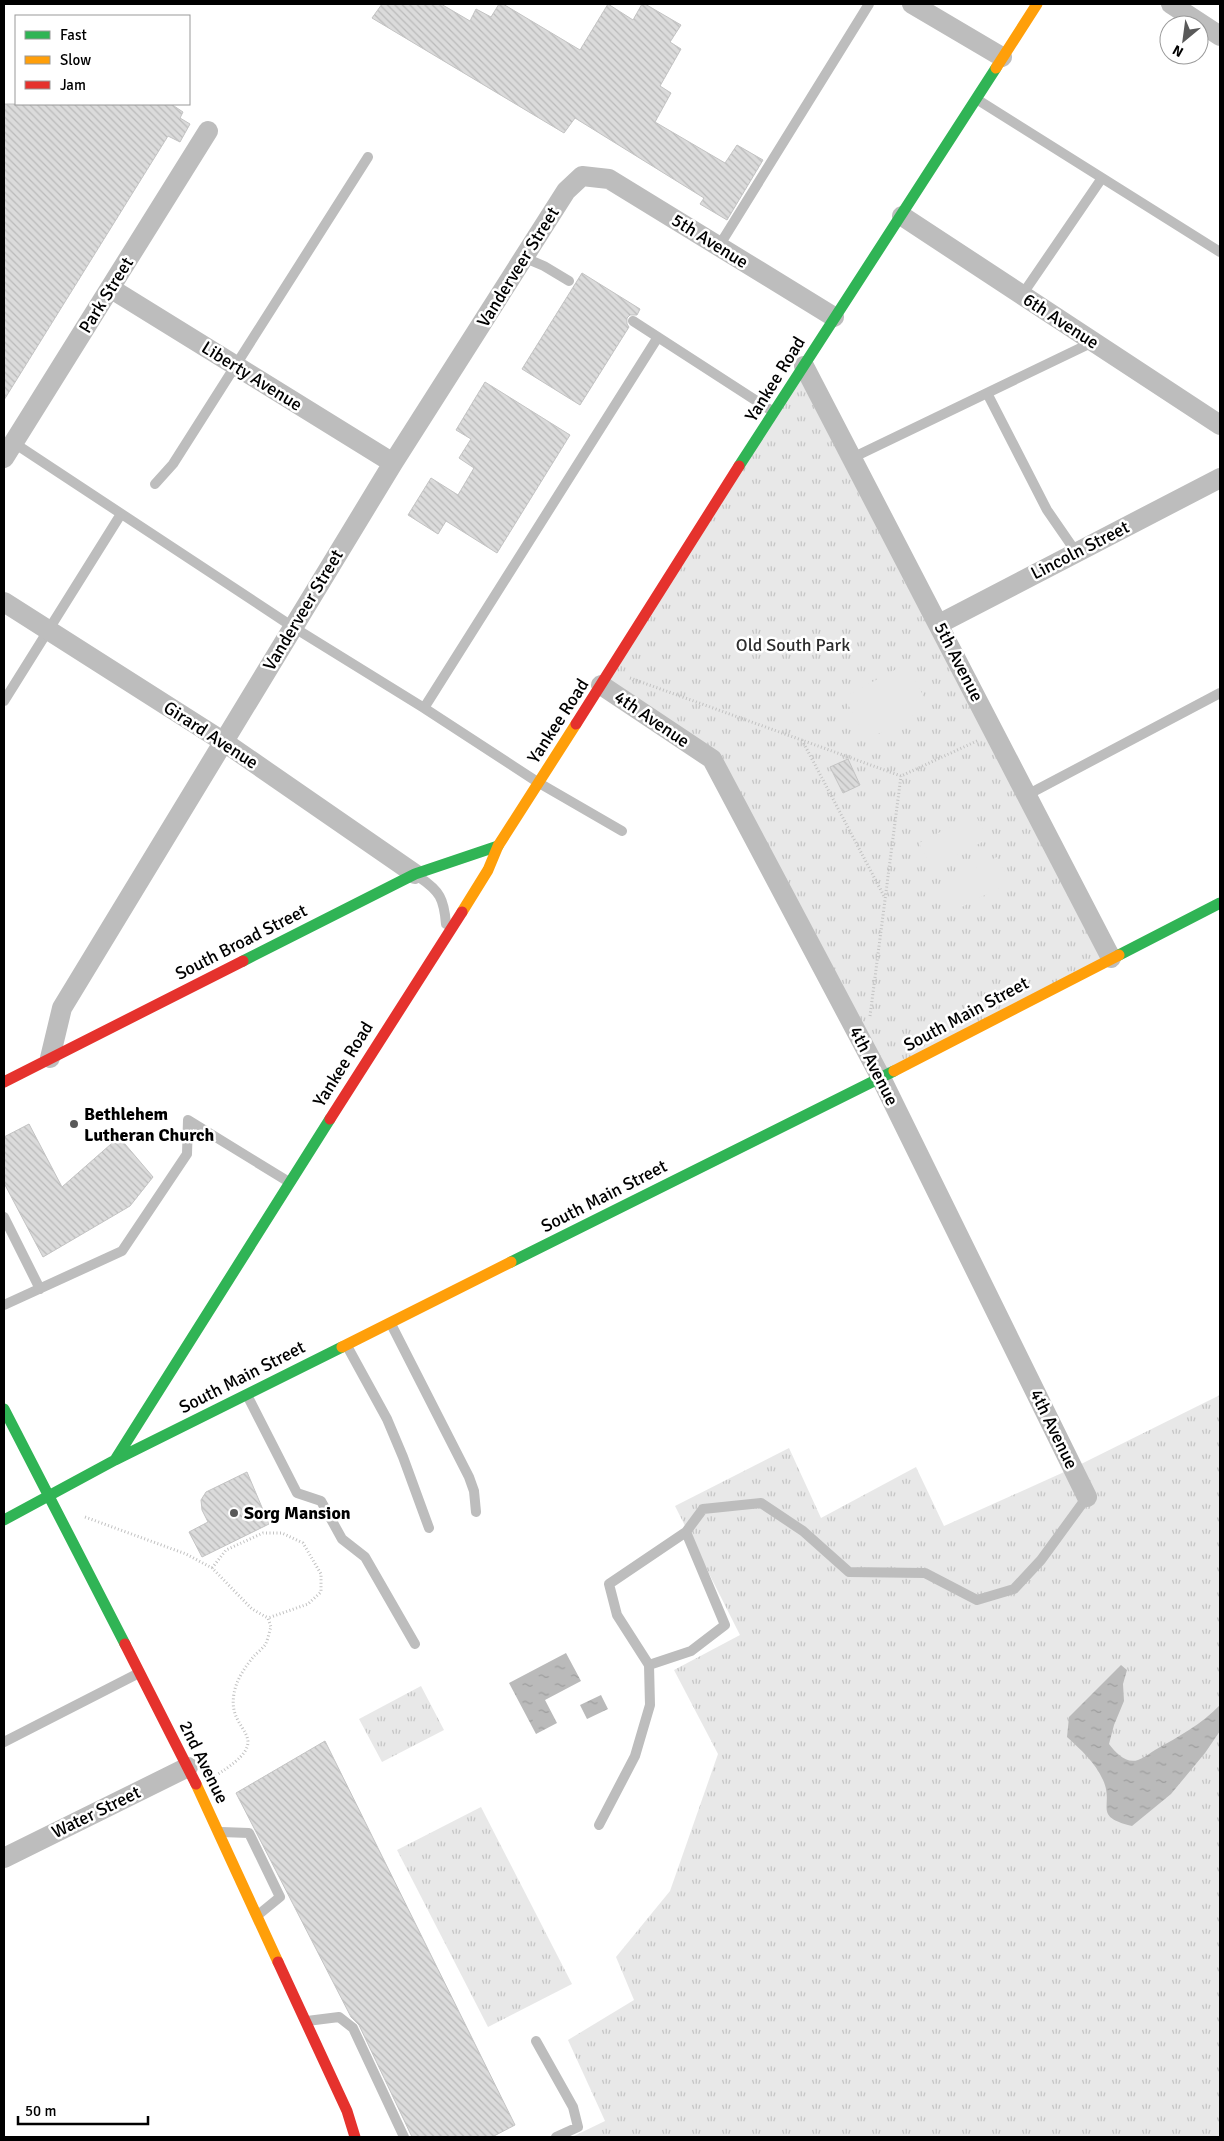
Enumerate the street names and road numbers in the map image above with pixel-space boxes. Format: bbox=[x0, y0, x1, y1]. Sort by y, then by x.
street label: Vanderveer Street bbox=[472, 203, 564, 331]
street label: 5th Avenue bbox=[668, 209, 752, 273]
street label: Park Street bbox=[74, 253, 138, 337]
street label: 6th Avenue bbox=[1019, 288, 1103, 354]
street label: Yankee Road bbox=[740, 332, 810, 426]
street label: Liberty Avenue bbox=[198, 336, 306, 416]
street label: Lincoln Street bbox=[1027, 516, 1133, 584]
street label: Vanderveer Street bbox=[258, 545, 348, 675]
street label: 5th Avenue bbox=[930, 619, 988, 705]
street label: Yankee Road bbox=[523, 675, 593, 767]
street label: 4th Avenue bbox=[610, 686, 694, 752]
street label: Girard Avenue bbox=[160, 696, 262, 774]
street label: South Broad Street bbox=[171, 899, 311, 985]
street label: South Main Street bbox=[900, 972, 1032, 1056]
street label: Yankee Road bbox=[308, 1017, 378, 1111]
street label: 4th Avenue bbox=[845, 1023, 903, 1109]
street label: South Main Street bbox=[537, 1155, 671, 1237]
street label: South Main Street bbox=[175, 1336, 309, 1418]
street label: 4th Avenue bbox=[1025, 1385, 1083, 1473]
street label: 2nd Avenue bbox=[175, 1717, 233, 1807]
street label: Water Street bbox=[48, 1781, 144, 1843]

